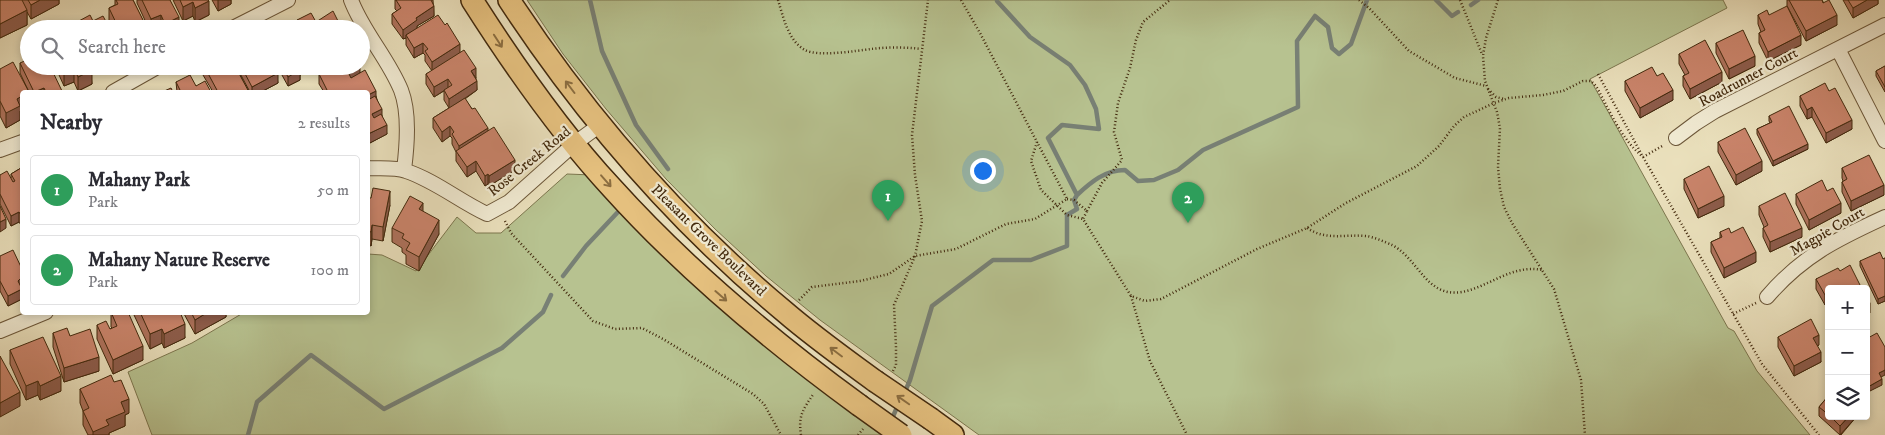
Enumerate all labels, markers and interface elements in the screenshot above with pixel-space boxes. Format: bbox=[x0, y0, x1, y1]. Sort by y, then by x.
search box bbox=[20, 20, 370, 75]
icon: search bbox=[38, 34, 66, 62]
one-way arrow bbox=[493, 34, 504, 48]
text: Search here bbox=[78, 36, 166, 59]
street label: Roadrunner Court bbox=[1695, 43, 1801, 112]
one-way arrow bbox=[565, 80, 575, 94]
text: Nearby bbox=[40, 110, 102, 136]
text: 2 results bbox=[298, 113, 350, 133]
street label: Rose Creek Road bbox=[484, 122, 575, 201]
your location bbox=[970, 158, 996, 184]
text: Mahany Park bbox=[88, 169, 190, 192]
one-way arrow bbox=[600, 175, 611, 188]
text: 1 bbox=[54, 180, 60, 200]
text: 50 m bbox=[317, 180, 349, 200]
street label: Pleasant Grove Boulevard bbox=[647, 180, 771, 301]
pin: 1 bbox=[872, 180, 904, 221]
pin: 2 bbox=[1172, 182, 1204, 223]
text: Park bbox=[88, 192, 118, 212]
street label: Magpie Court bbox=[1787, 202, 1868, 260]
text: Mahany Nature Reserve bbox=[88, 249, 270, 272]
text: 2 bbox=[53, 260, 61, 280]
text: 100 m bbox=[311, 260, 349, 280]
text: Park bbox=[88, 272, 118, 292]
map controls bbox=[1825, 285, 1870, 420]
button: + bbox=[1825, 285, 1870, 330]
one-way arrow bbox=[714, 290, 727, 302]
button: − bbox=[1825, 330, 1870, 375]
one-way arrow bbox=[829, 347, 843, 357]
button: layers bbox=[1825, 375, 1870, 420]
one-way arrow bbox=[896, 395, 910, 405]

